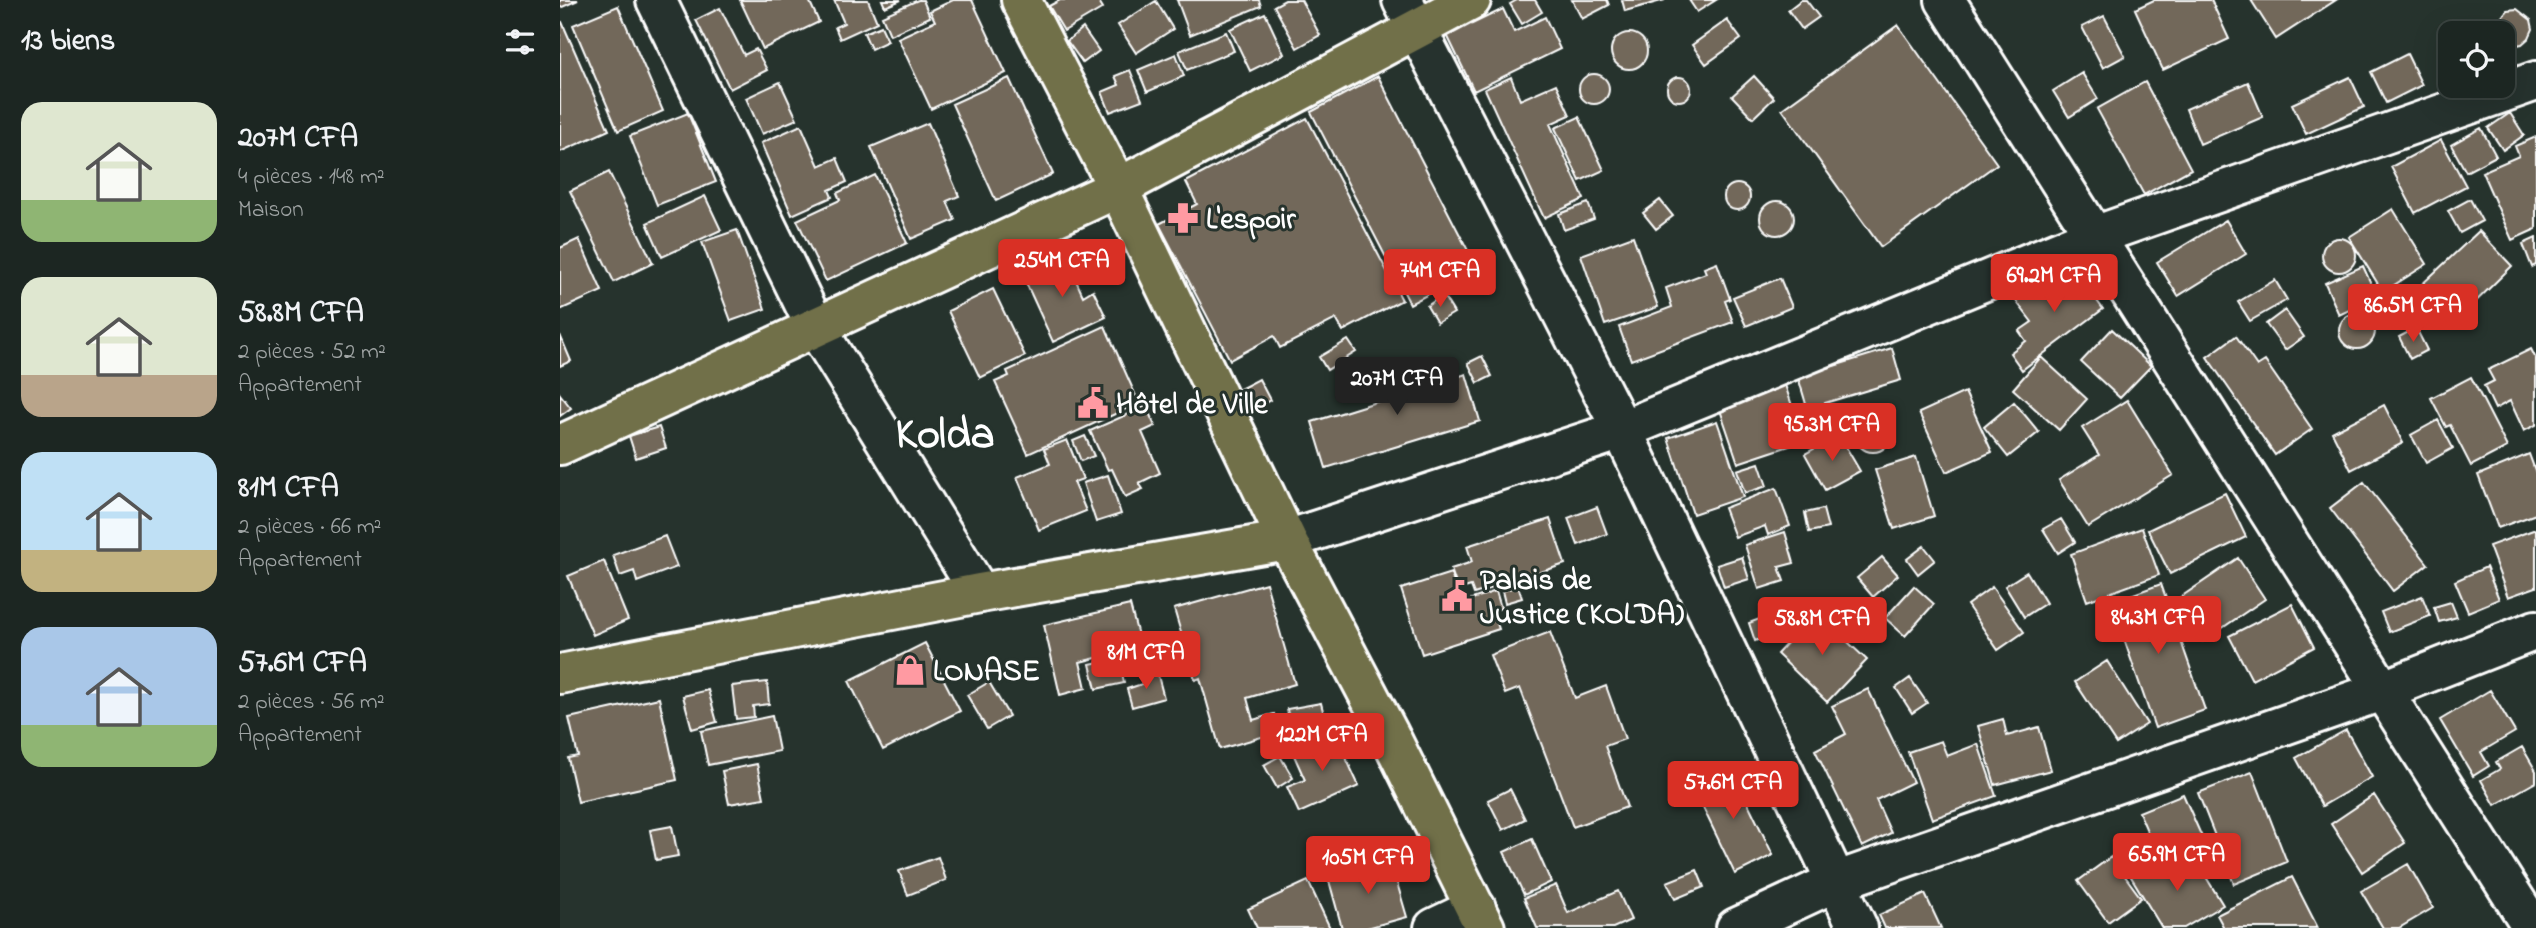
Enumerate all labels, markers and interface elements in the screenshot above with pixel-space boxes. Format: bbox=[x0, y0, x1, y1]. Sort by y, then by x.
text: 13 biens bbox=[21, 20, 115, 64]
map controls bbox=[2438, 21, 2515, 98]
button: locate bbox=[2438, 21, 2515, 98]
icon: filters bbox=[501, 23, 539, 61]
text: 207M CFA bbox=[238, 117, 358, 161]
icon: home bbox=[77, 130, 161, 214]
text: 4 pièces · 148 m² bbox=[238, 161, 385, 194]
text: Maison bbox=[238, 194, 304, 227]
place label: L'espoir bbox=[1206, 199, 1296, 243]
pharmacy icon: L'espoir bbox=[1166, 201, 1200, 235]
pin: 254M CFA bbox=[990, 240, 1134, 299]
text: 254M CFA bbox=[1014, 245, 1110, 278]
pin: 74M CFA bbox=[1375, 250, 1505, 309]
pin: 69.2M CFA bbox=[1974, 254, 2134, 314]
text: 74M CFA bbox=[1400, 255, 1480, 288]
text: 69.2M CFA bbox=[2007, 260, 2101, 293]
pin: 86.5M CFA bbox=[2333, 284, 2493, 344]
text: 86.5M CFA bbox=[2364, 290, 2462, 323]
text: 58.8M CFA bbox=[238, 292, 364, 336]
icon: home bbox=[77, 305, 161, 389]
text: 2 pièces · 52 m² bbox=[238, 336, 386, 369]
pin: 207M CFA bbox=[1325, 358, 1469, 417]
text: 207M CFA bbox=[1351, 363, 1443, 396]
text: Appartement bbox=[238, 369, 362, 402]
place label: Hôtel de Ville bbox=[1116, 384, 1269, 428]
public building icon: Hôtel de Ville bbox=[1076, 386, 1110, 420]
district label: Kolda bbox=[896, 404, 994, 468]
pin: 95.3M CFA bbox=[1752, 404, 1912, 463]
text: 95.3M CFA bbox=[1784, 409, 1880, 442]
text: 81M CFA bbox=[238, 467, 339, 511]
icon: home bbox=[77, 480, 161, 564]
text: 2 pièces · 66 m² bbox=[238, 511, 381, 544]
text: Appartement bbox=[238, 544, 362, 577]
place label: Palais de Justice (KOLDA) bbox=[1480, 560, 1684, 638]
public building icon: Palais de Justice (KOLDA) bbox=[1440, 579, 1474, 613]
pin: 84.3M CFA bbox=[2078, 596, 2238, 656]
pin: 58.8M CFA bbox=[1742, 598, 1902, 657]
text: 84.3M CFA bbox=[2111, 602, 2205, 635]
text: 58.8M CFA bbox=[1774, 603, 1870, 636]
pin: 81M CFA bbox=[1081, 632, 1211, 691]
text: 81M CFA bbox=[1107, 637, 1185, 670]
text: 57.6M CFA bbox=[238, 642, 367, 686]
place label: LONASE bbox=[933, 651, 1040, 695]
shop icon: LONASE bbox=[893, 653, 927, 687]
icon: home bbox=[77, 655, 161, 739]
text: 2 pièces · 56 m² bbox=[238, 686, 384, 719]
pin: 122M CFA bbox=[1250, 714, 1394, 773]
text: Appartement bbox=[238, 719, 362, 752]
text: 122M CFA bbox=[1276, 719, 1368, 752]
pin: 57.6M CFA bbox=[1653, 762, 1813, 821]
text: 57.6M CFA bbox=[1684, 767, 1782, 800]
pin: 65.9M CFA bbox=[2097, 834, 2257, 893]
pin: 105M CFA bbox=[1296, 836, 1440, 896]
text: 65.9M CFA bbox=[2129, 839, 2225, 872]
text: 105M CFA bbox=[1322, 842, 1414, 875]

